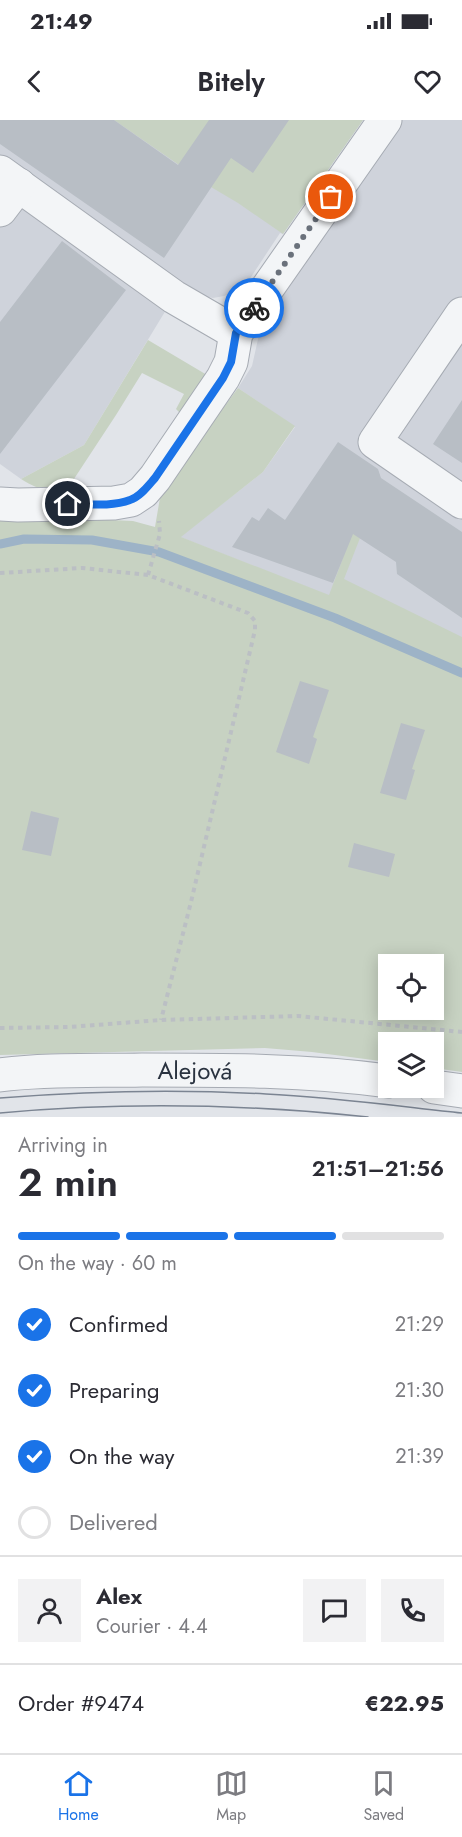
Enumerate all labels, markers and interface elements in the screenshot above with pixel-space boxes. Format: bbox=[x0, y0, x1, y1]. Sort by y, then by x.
text: 21:49 bbox=[30, 5, 93, 37]
text: Bitely bbox=[197, 62, 265, 101]
icon: back bbox=[18, 65, 51, 98]
icon: heart bbox=[411, 65, 444, 98]
pin bbox=[305, 171, 356, 222]
icon: bag bbox=[314, 180, 347, 213]
courier bbox=[224, 278, 284, 338]
icon: bike bbox=[238, 292, 271, 325]
pin bbox=[42, 478, 93, 529]
icon: home bbox=[51, 487, 84, 520]
map controls bbox=[378, 954, 444, 1098]
button: locate bbox=[378, 954, 444, 1020]
button: layers bbox=[378, 1032, 444, 1098]
street label: Alejová bbox=[158, 1052, 232, 1088]
text: Arriving in bbox=[18, 1131, 108, 1160]
text: 21:51–21:56 bbox=[312, 1152, 444, 1184]
text: 2 min bbox=[18, 1154, 118, 1211]
text: On the way · 60 m bbox=[18, 1249, 177, 1278]
icon: check bbox=[18, 1308, 51, 1341]
text: Confirmed bbox=[69, 1308, 168, 1340]
text: 21:29 bbox=[395, 1310, 444, 1339]
icon: check bbox=[18, 1374, 51, 1407]
text: Preparing bbox=[69, 1374, 160, 1406]
text: 21:30 bbox=[395, 1376, 444, 1405]
icon: check bbox=[18, 1440, 51, 1473]
text: On the way bbox=[69, 1440, 174, 1472]
text: 21:39 bbox=[395, 1442, 444, 1471]
text: Delivered bbox=[69, 1506, 158, 1538]
button: person bbox=[18, 1579, 81, 1642]
button: chat bbox=[303, 1579, 366, 1642]
button: phone bbox=[381, 1579, 444, 1642]
text: Alex bbox=[96, 1580, 142, 1612]
text: Courier · 4.4 bbox=[96, 1612, 208, 1641]
text: Order #9474 bbox=[18, 1687, 144, 1719]
text: €22.95 bbox=[365, 1687, 444, 1719]
tab: Home bbox=[58, 1767, 99, 1826]
tab: Map bbox=[215, 1767, 248, 1826]
tab: Saved bbox=[364, 1767, 404, 1826]

